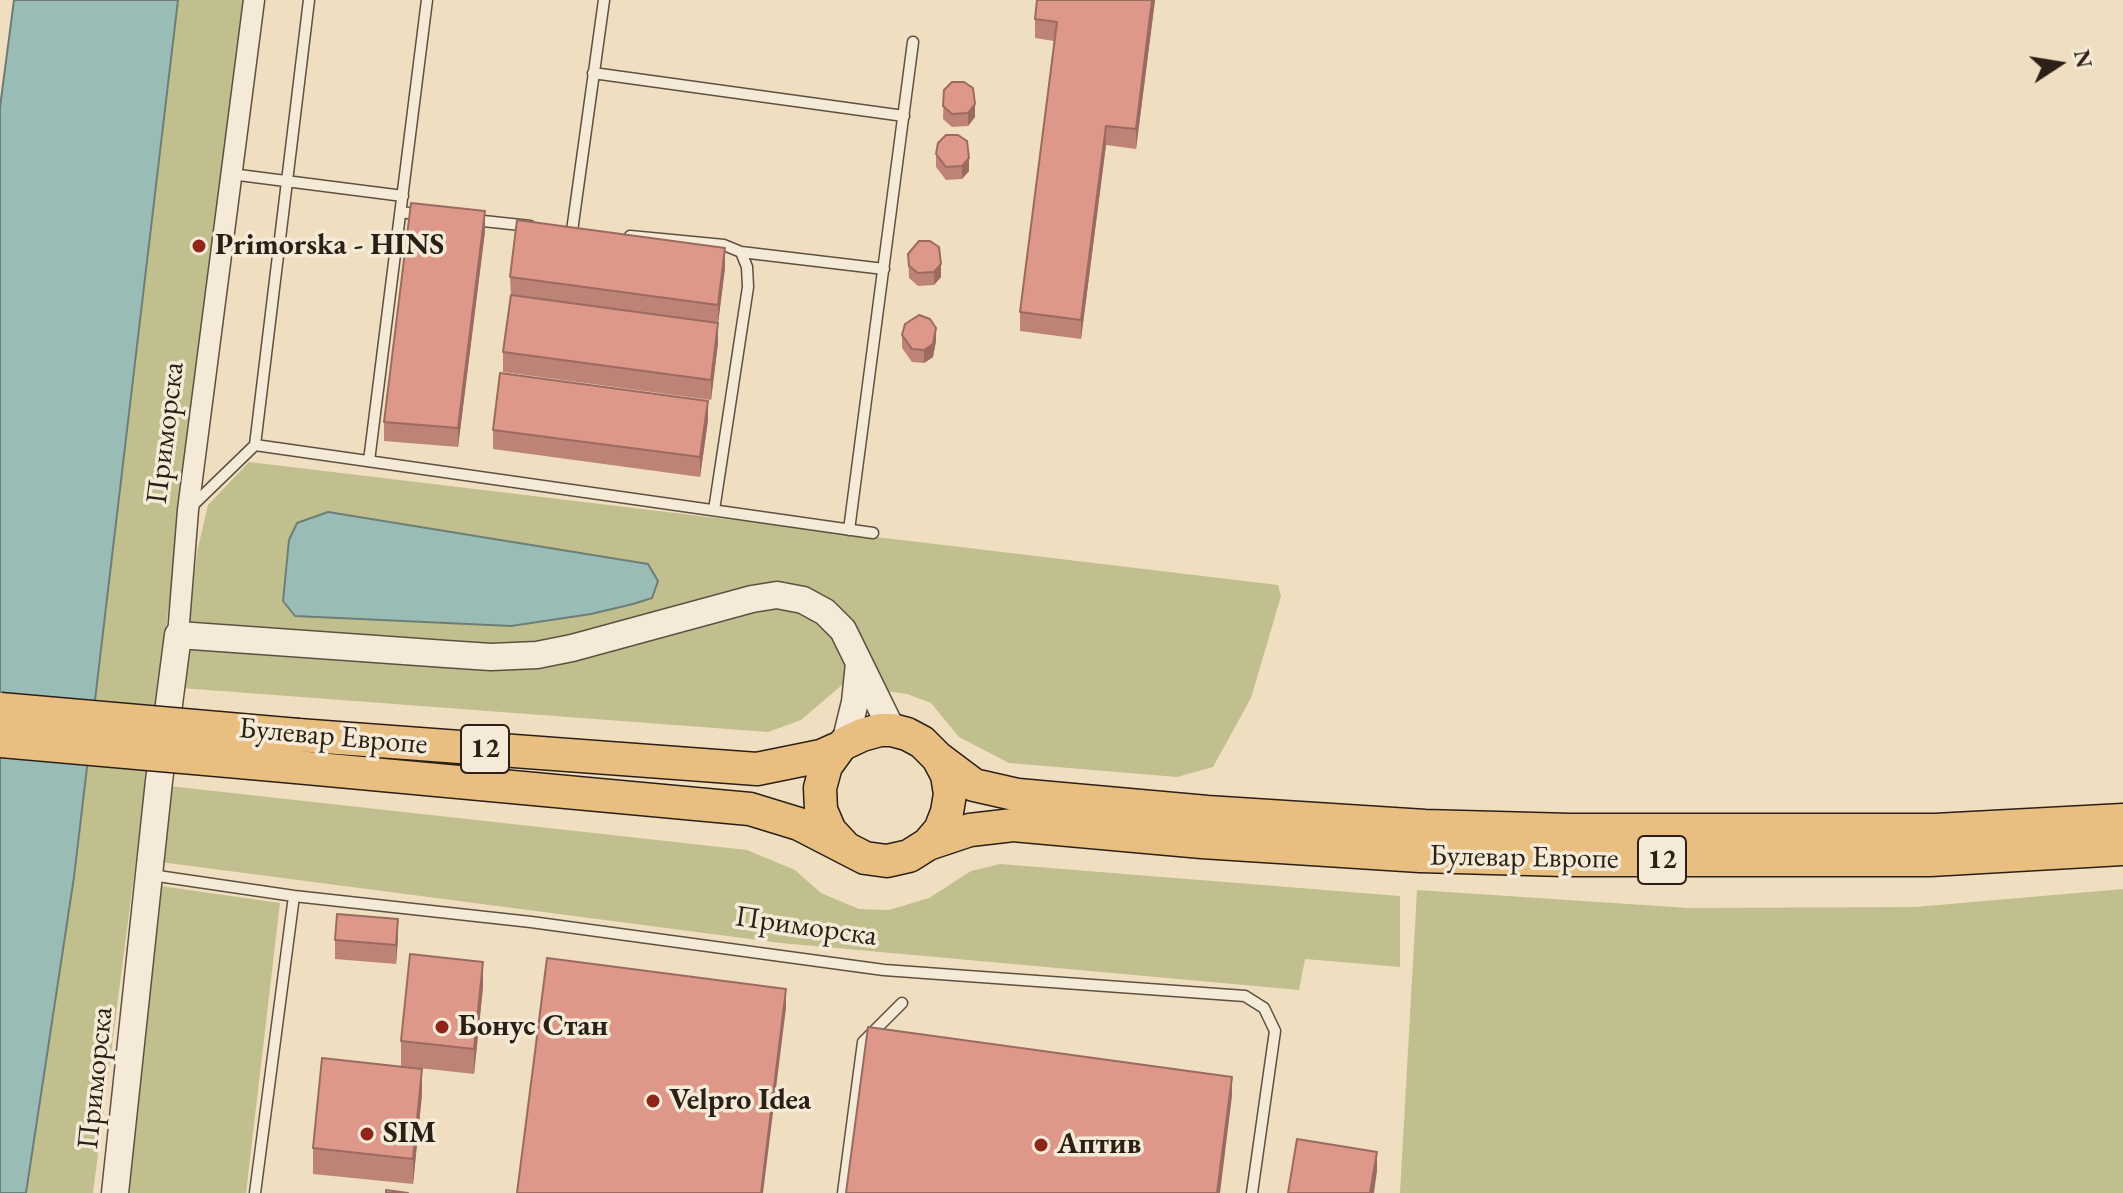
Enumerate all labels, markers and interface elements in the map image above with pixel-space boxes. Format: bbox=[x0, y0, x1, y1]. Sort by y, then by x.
north arrow bbox=[2019, 24, 2099, 104]
text: N bbox=[2067, 47, 2099, 71]
place label: Primorska - HINS bbox=[215, 228, 444, 264]
marker: Primorska - HINS bbox=[190, 237, 208, 255]
street label: Приморска bbox=[139, 360, 193, 506]
street label: Булевар Европе bbox=[237, 711, 429, 763]
road number: 12 bbox=[461, 725, 509, 773]
road number: 12 bbox=[1638, 836, 1686, 884]
street label: Булевар Европе bbox=[1429, 838, 1619, 878]
street label: Приморска bbox=[733, 899, 879, 955]
street label: Приморска bbox=[71, 1005, 121, 1151]
place label: Бонус Стан bbox=[458, 1009, 608, 1045]
marker: Бонус Стан bbox=[433, 1018, 451, 1036]
place label: Velpro Idea bbox=[669, 1083, 811, 1119]
marker: Velpro Idea bbox=[644, 1092, 662, 1110]
place label: SIM bbox=[383, 1116, 436, 1152]
marker: SIM bbox=[358, 1125, 376, 1143]
place label: Аптив bbox=[1057, 1127, 1141, 1163]
marker: Аптив bbox=[1032, 1136, 1050, 1154]

